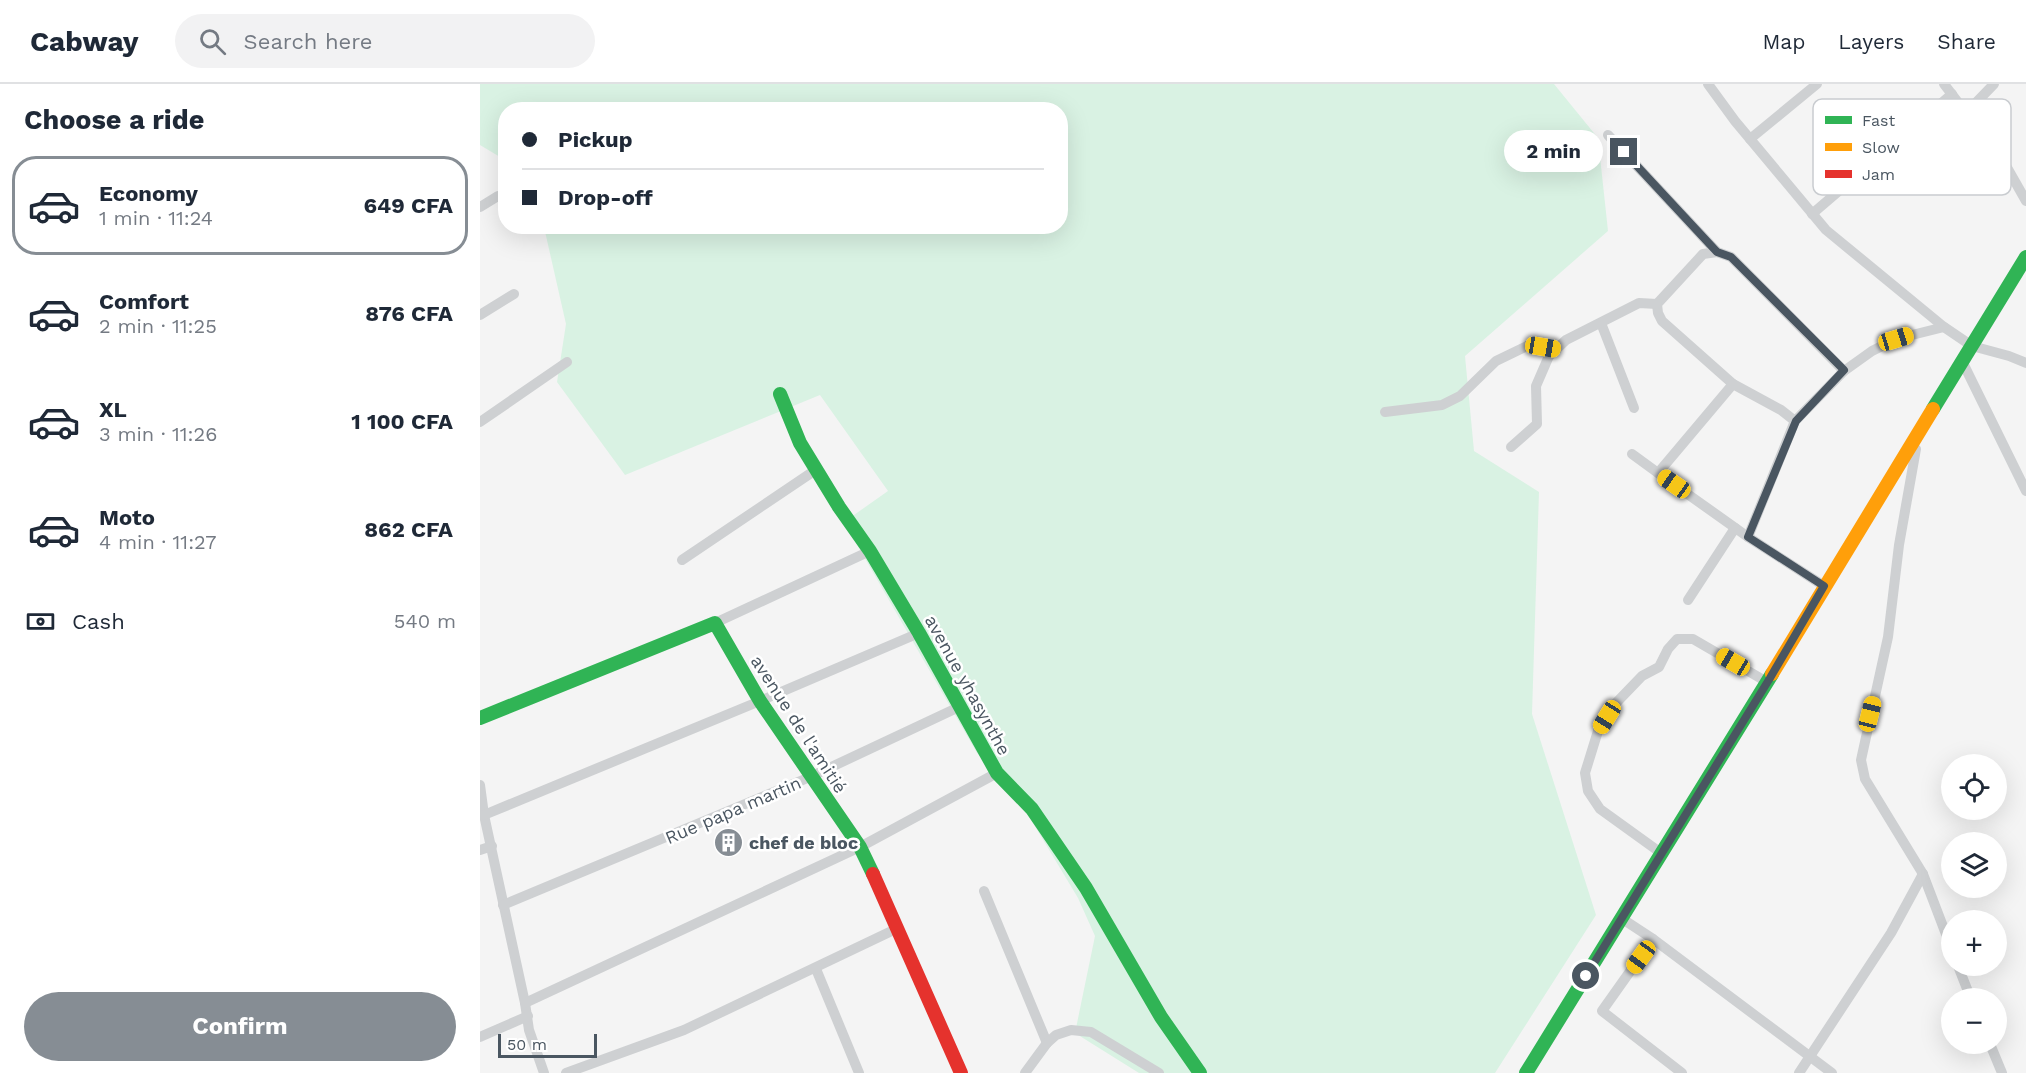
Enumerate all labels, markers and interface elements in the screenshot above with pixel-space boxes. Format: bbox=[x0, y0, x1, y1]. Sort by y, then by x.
search box bbox=[175, 14, 595, 68]
text: Cabway bbox=[30, 25, 139, 58]
icon: search bbox=[196, 25, 229, 58]
text: Search here bbox=[244, 29, 373, 54]
text: Map bbox=[1762, 29, 1805, 54]
text: Layers bbox=[1838, 29, 1904, 54]
text: Share bbox=[1937, 29, 1996, 54]
legend bbox=[1813, 99, 2011, 195]
text: Choose a ride bbox=[24, 104, 204, 136]
text: Fast bbox=[1862, 111, 1895, 130]
text: Pickup bbox=[558, 127, 633, 152]
callout: 2 min bbox=[1504, 131, 1603, 173]
route end bbox=[1610, 138, 1637, 165]
text: Slow bbox=[1862, 138, 1900, 157]
text: 2 min bbox=[1526, 139, 1581, 163]
text: Jam bbox=[1862, 165, 1895, 184]
icon: car bbox=[27, 179, 81, 233]
text: Economy bbox=[99, 181, 198, 206]
text: Drop-off bbox=[558, 185, 653, 210]
text: 649 CFA bbox=[363, 193, 453, 218]
text: 1 min · 11:24 bbox=[99, 206, 213, 230]
icon: car bbox=[27, 287, 81, 341]
text: Comfort bbox=[99, 289, 189, 314]
text: 876 CFA bbox=[365, 301, 453, 326]
text: 2 min · 11:25 bbox=[99, 314, 217, 338]
car bbox=[1876, 325, 1916, 353]
car bbox=[1524, 335, 1562, 359]
icon: car bbox=[27, 395, 81, 449]
text: XL bbox=[99, 397, 127, 422]
text: 1 100 CFA bbox=[351, 409, 453, 434]
text: 3 min · 11:26 bbox=[99, 422, 217, 446]
car bbox=[1654, 466, 1694, 502]
icon: car bbox=[27, 503, 81, 557]
text: Moto bbox=[99, 505, 155, 530]
text: 862 CFA bbox=[364, 517, 453, 542]
text: 4 min · 11:27 bbox=[99, 530, 217, 554]
icon: cash bbox=[24, 605, 57, 638]
text: Cash bbox=[72, 609, 125, 634]
text: 540 m bbox=[394, 609, 456, 633]
street label: avenue yhasynthe bbox=[921, 611, 1015, 759]
car bbox=[1713, 645, 1753, 679]
street label: avenue de l'amitié bbox=[747, 651, 851, 797]
car bbox=[1857, 694, 1883, 734]
car bbox=[1590, 697, 1624, 737]
map controls bbox=[1941, 754, 2007, 1054]
button: locate bbox=[1941, 754, 2007, 820]
street label: Rue papa martin bbox=[662, 772, 804, 848]
building icon: chef de bloc bbox=[712, 826, 744, 858]
place label: chef de bloc bbox=[749, 832, 858, 853]
button: layers bbox=[1941, 832, 2007, 898]
button: + bbox=[1941, 910, 2007, 976]
car bbox=[1623, 937, 1659, 977]
route start bbox=[1572, 962, 1599, 989]
button: − bbox=[1941, 988, 2007, 1054]
button: Confirm bbox=[24, 992, 456, 1061]
scale bar bbox=[498, 1031, 597, 1058]
text: 50 m bbox=[507, 1035, 547, 1054]

